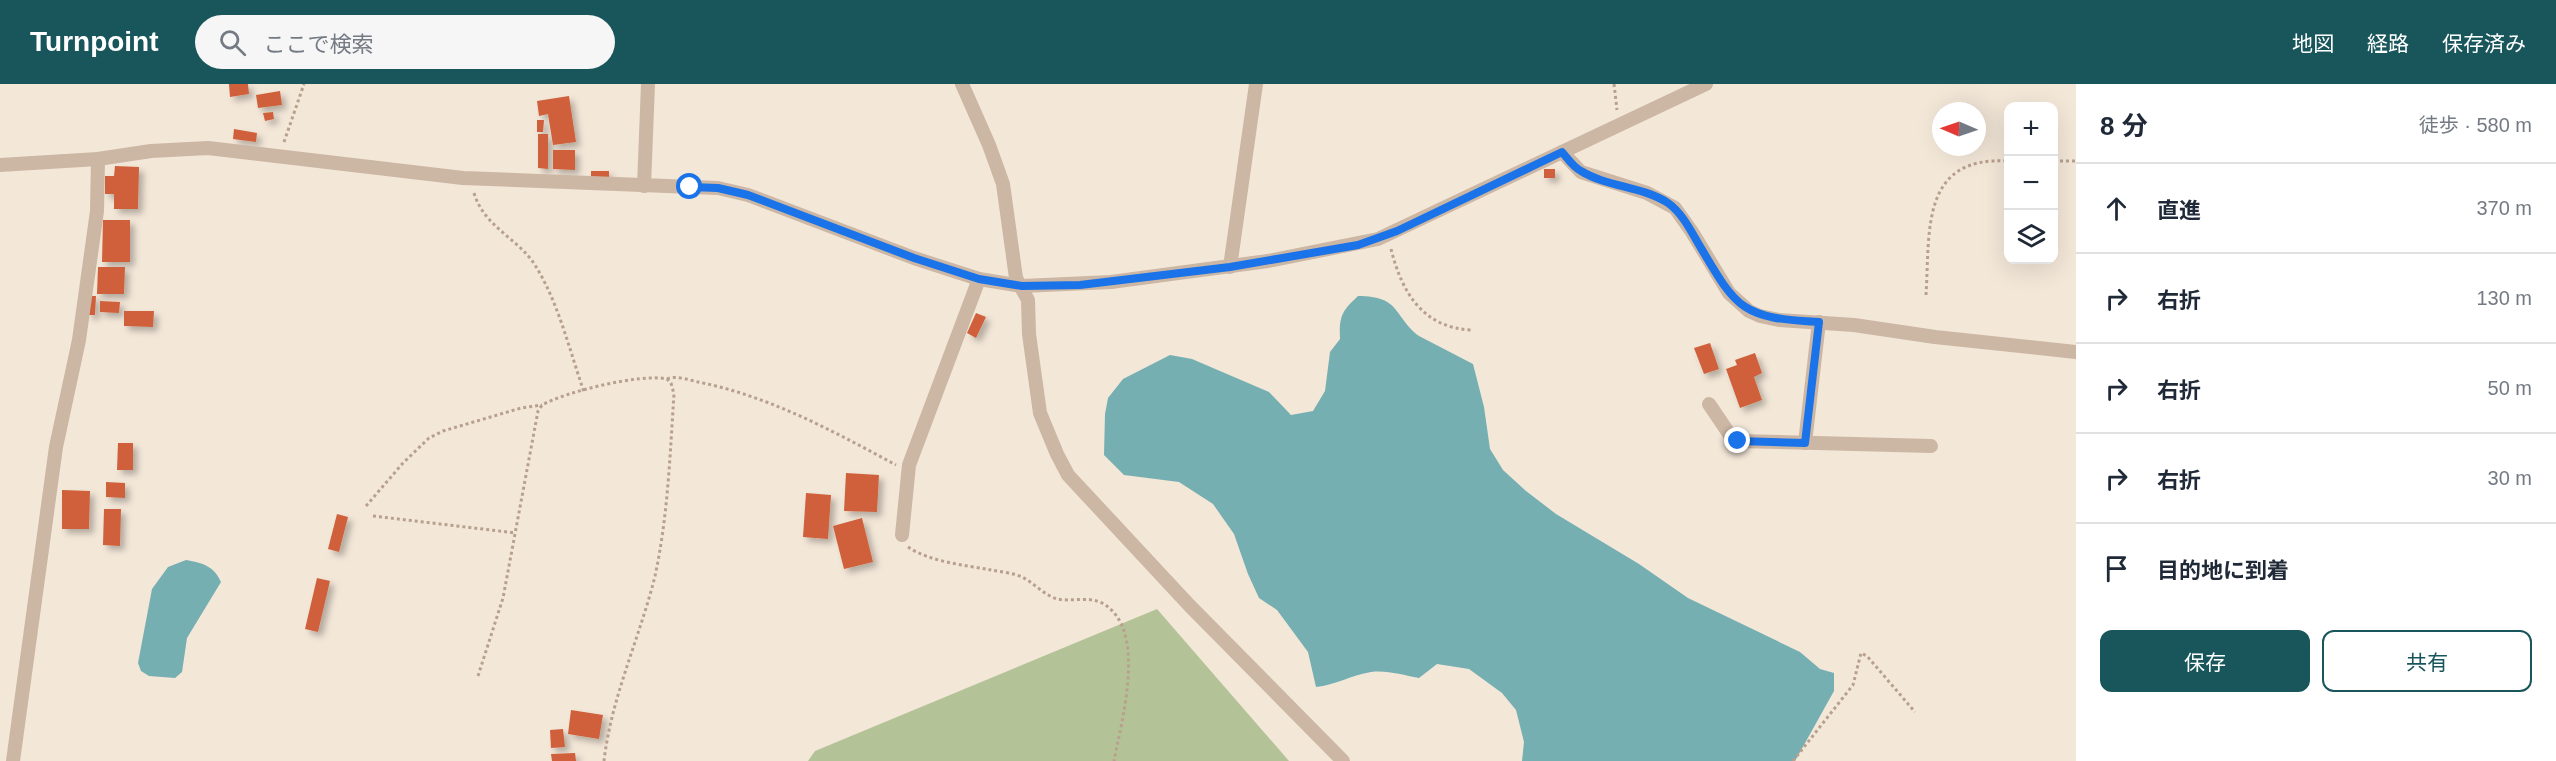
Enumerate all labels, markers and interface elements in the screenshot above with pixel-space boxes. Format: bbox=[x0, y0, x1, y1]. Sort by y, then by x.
search box bbox=[195, 15, 615, 69]
text: Turnpoint bbox=[30, 26, 159, 57]
icon: search bbox=[216, 26, 249, 59]
text: ここで検索 bbox=[264, 32, 374, 57]
text: 地図 bbox=[2292, 32, 2334, 55]
text: 経路 bbox=[2367, 32, 2409, 55]
text: 保存済み bbox=[2442, 32, 2526, 55]
north arrow bbox=[1932, 102, 1986, 156]
map controls bbox=[2004, 102, 2058, 264]
button: + bbox=[2004, 102, 2058, 156]
text: 8 分 bbox=[2100, 111, 2148, 141]
text: 徒歩 · 580 m bbox=[2419, 114, 2532, 136]
button: − bbox=[2004, 156, 2058, 210]
route start bbox=[676, 173, 702, 199]
icon: ahead bbox=[2100, 192, 2133, 225]
text: 370 m bbox=[2476, 197, 2532, 219]
text: 直進 bbox=[2157, 198, 2201, 223]
button: layers bbox=[2004, 210, 2058, 264]
icon: right bbox=[2100, 282, 2133, 315]
text: 130 m bbox=[2476, 287, 2532, 309]
text: 右折 bbox=[2157, 288, 2201, 313]
icon: right bbox=[2100, 372, 2133, 405]
text: 50 m bbox=[2488, 377, 2532, 399]
text: 右折 bbox=[2157, 378, 2201, 403]
route end bbox=[1724, 427, 1750, 453]
icon: right bbox=[2100, 462, 2133, 495]
text: 30 m bbox=[2488, 467, 2532, 489]
text: 右折 bbox=[2157, 468, 2201, 493]
icon: arrive bbox=[2100, 552, 2133, 585]
text: 目的地に到着 bbox=[2157, 558, 2289, 583]
button: 保存 bbox=[2100, 630, 2310, 692]
button: 共有 bbox=[2322, 630, 2532, 692]

